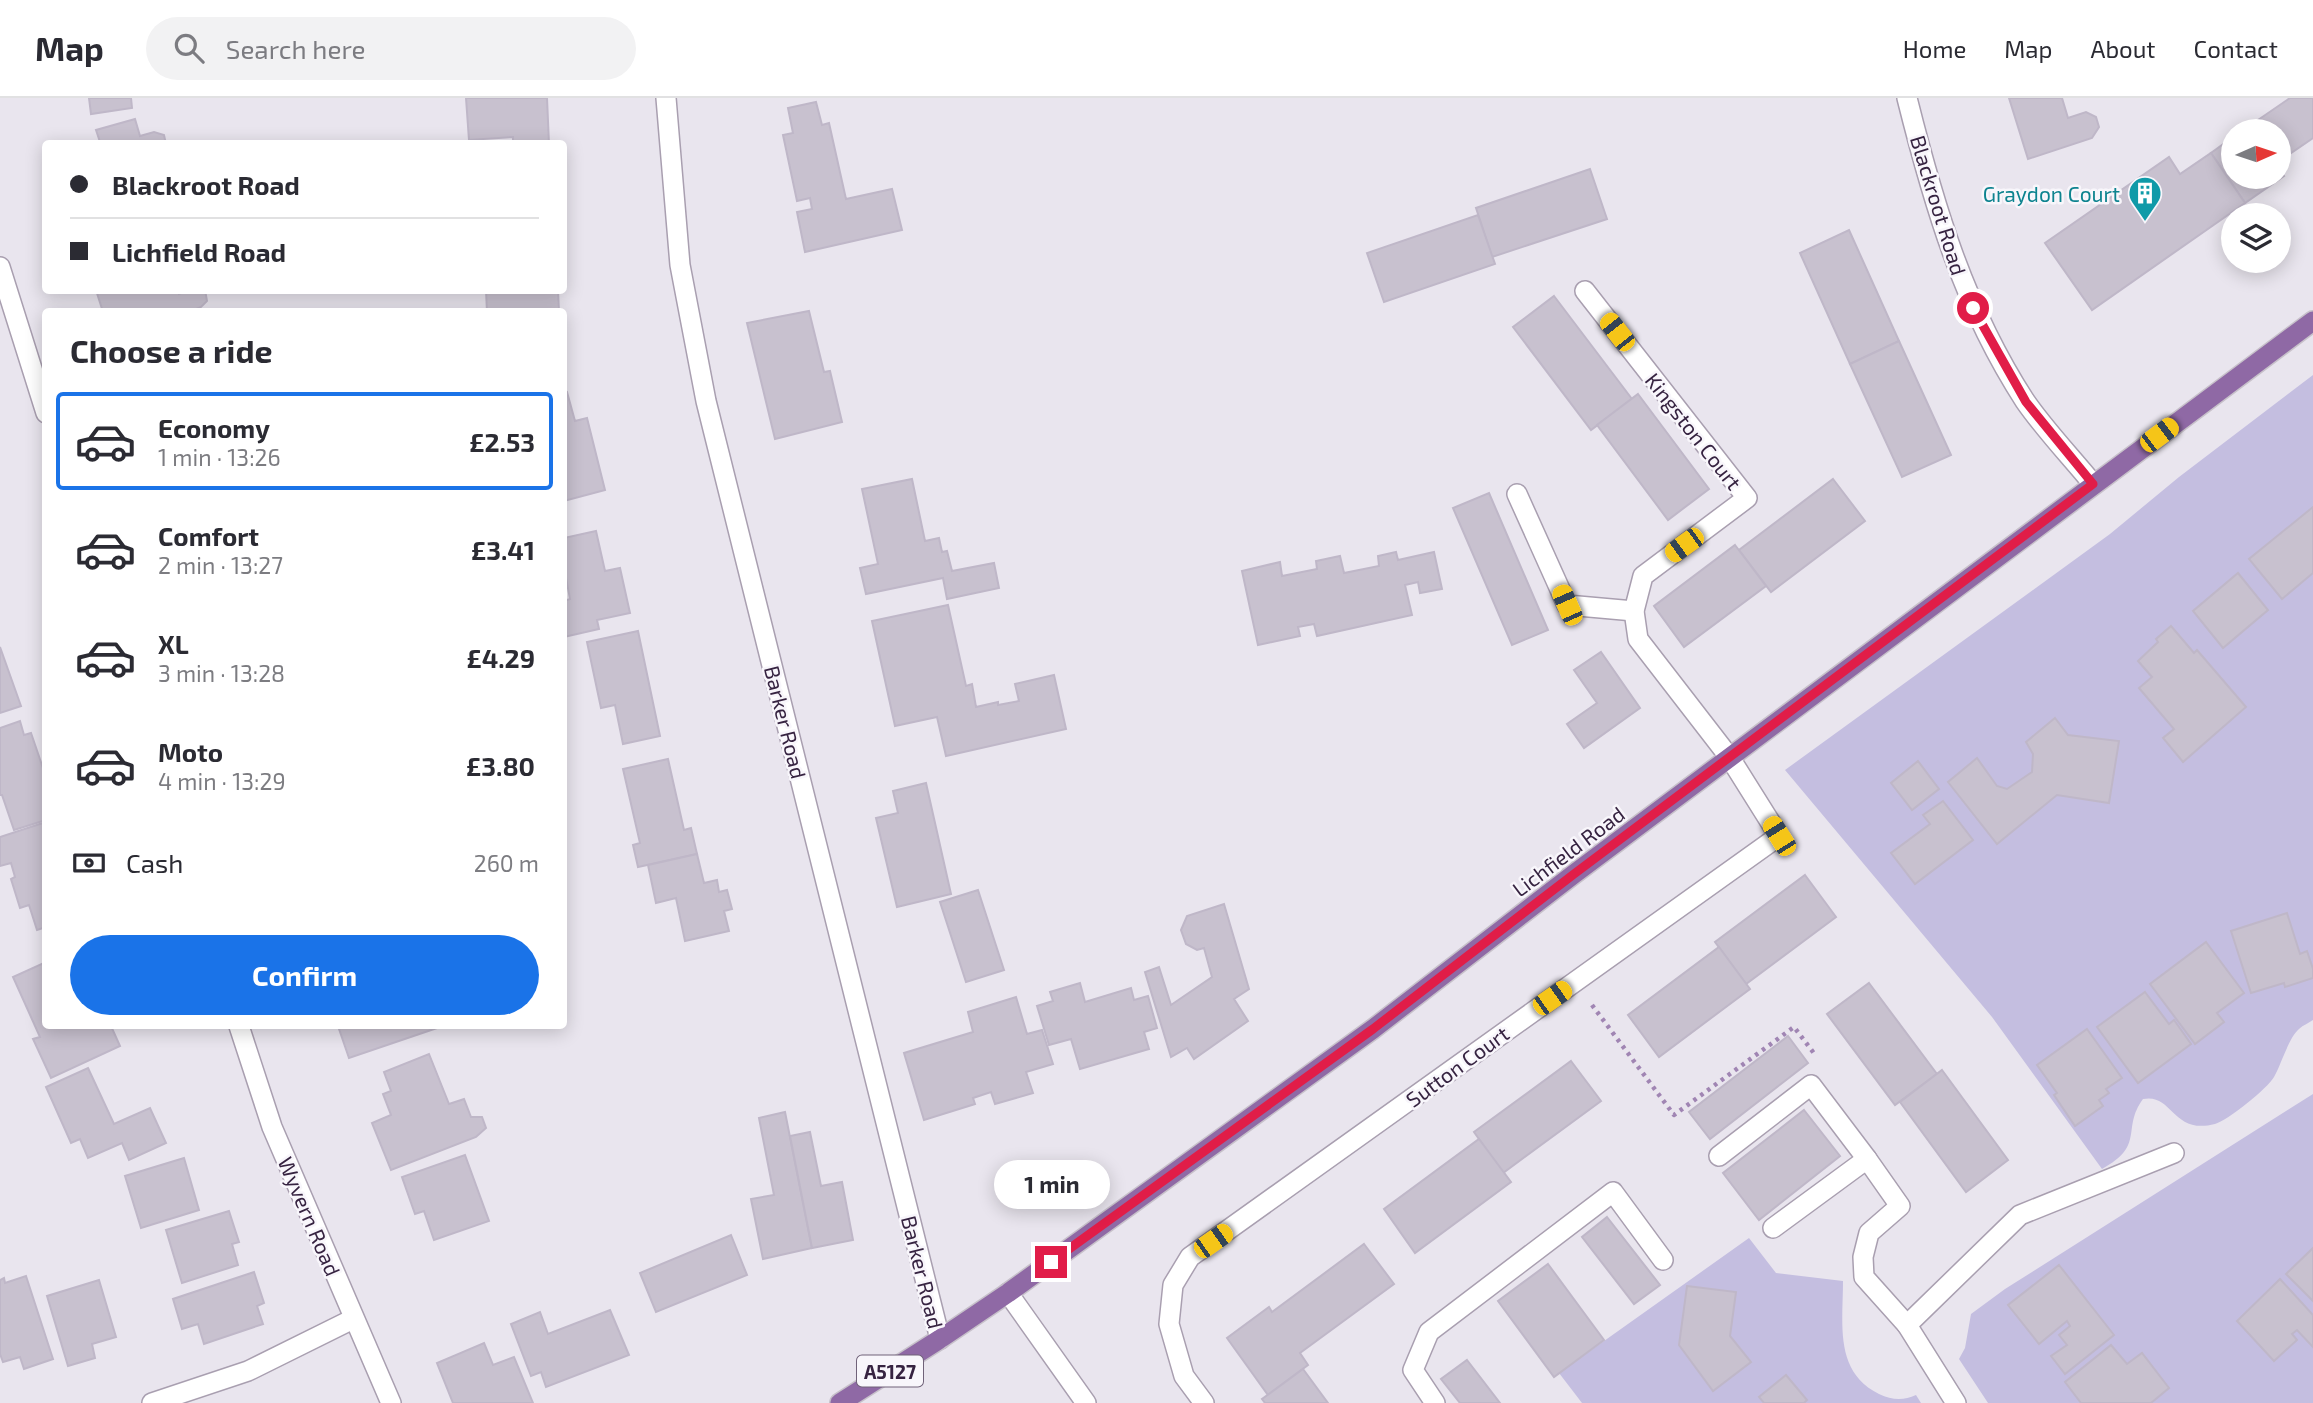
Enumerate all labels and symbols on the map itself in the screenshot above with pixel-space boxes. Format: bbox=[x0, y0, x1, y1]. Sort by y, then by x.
north arrow bbox=[2221, 119, 2291, 189]
street label: Blackroot Road bbox=[1906, 132, 1972, 278]
building icon: Graydon Court bbox=[2126, 174, 2164, 223]
place label: Graydon Court bbox=[1983, 181, 2120, 206]
route start bbox=[1957, 292, 1989, 324]
car bbox=[1596, 309, 1639, 355]
street label: Kingston Court bbox=[1641, 368, 1747, 494]
car bbox=[2136, 414, 2183, 456]
car bbox=[1661, 524, 1708, 566]
car bbox=[1549, 582, 1586, 628]
street label: Barker Road bbox=[760, 663, 812, 781]
street label: Lichfield Road bbox=[1507, 801, 1629, 901]
car bbox=[1759, 813, 1800, 859]
car bbox=[1529, 977, 1576, 1019]
street label: Sutton Court bbox=[1401, 1020, 1513, 1112]
street label: Wyvern Road bbox=[274, 1153, 346, 1279]
callout: 1 min bbox=[993, 1160, 1109, 1210]
street label: Barker Road bbox=[897, 1213, 949, 1331]
car bbox=[1190, 1220, 1237, 1262]
route end bbox=[1035, 1246, 1067, 1278]
road number: A5127 bbox=[857, 1356, 923, 1386]

